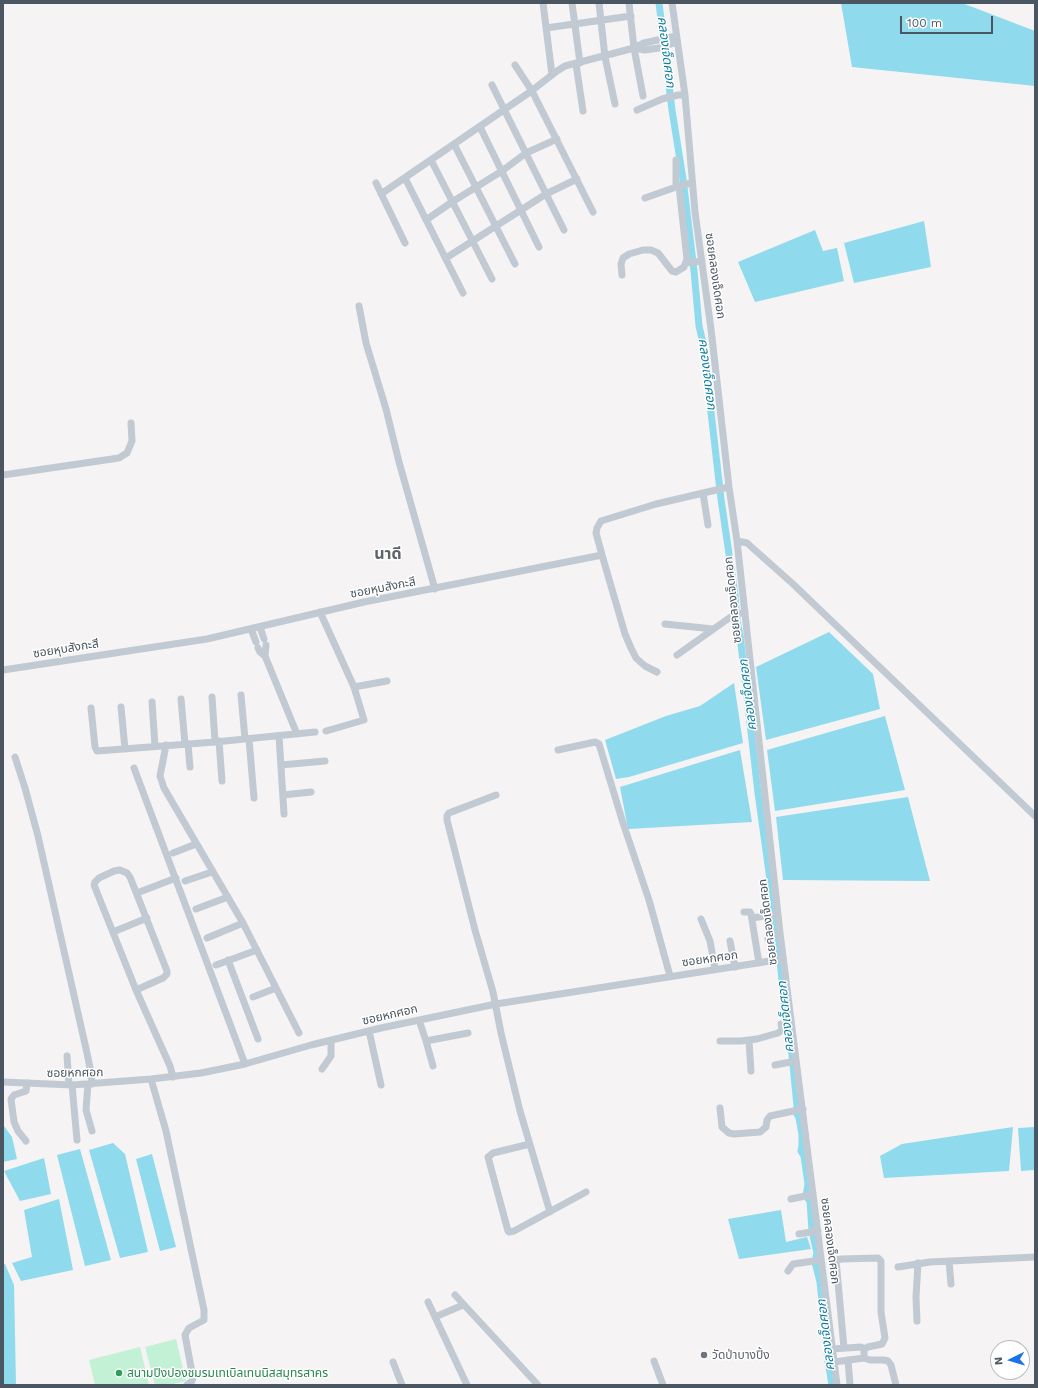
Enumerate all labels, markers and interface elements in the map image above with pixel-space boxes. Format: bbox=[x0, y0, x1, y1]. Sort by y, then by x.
scale bar bbox=[902, 8, 995, 34]
water label: คลองเจ็ดศอก bbox=[654, 15, 678, 89]
text: 100 m bbox=[907, 16, 942, 30]
street label: ซอยคลองเจ็ดศอก bbox=[702, 232, 728, 320]
water label: คลองเจ็ดศอก bbox=[695, 337, 719, 411]
district label: นาดี bbox=[374, 544, 402, 564]
street label: ซอยคลองเจ็ดศอก bbox=[721, 556, 745, 644]
street label: ซอยหุบสังกะสี bbox=[349, 575, 417, 601]
street label: ซอยหุบสังกะสี bbox=[32, 637, 100, 661]
water label: คลองเจ็ดศอก bbox=[736, 658, 760, 732]
street label: ซอยคลองเจ็ดศอก bbox=[756, 878, 780, 966]
street label: ซอยหกศอก bbox=[681, 948, 739, 970]
water label: คลองเจ็ดศอก bbox=[774, 981, 798, 1053]
street label: ซอยหกศอก bbox=[361, 1002, 419, 1028]
street label: ซอยหกศอก bbox=[47, 1065, 103, 1081]
street label: ซอยคลองเจ็ดศอก bbox=[818, 1197, 842, 1285]
water label: คลองเจ็ดศอก bbox=[814, 1298, 838, 1372]
north arrow bbox=[990, 1340, 1030, 1380]
place label: วัดป่าบางปิ้ง bbox=[712, 1348, 770, 1362]
marker: วัดป่าบางปิ้ง bbox=[699, 1350, 709, 1360]
text: N bbox=[992, 1356, 1005, 1366]
place label: สนามปิงปองชมรมเทเบิลเทนนิสสมุทรสาคร bbox=[127, 1366, 328, 1380]
marker: สนามปิงปองชมรมเทเบิลเทนนิสสมุทรสาคร bbox=[114, 1368, 124, 1378]

